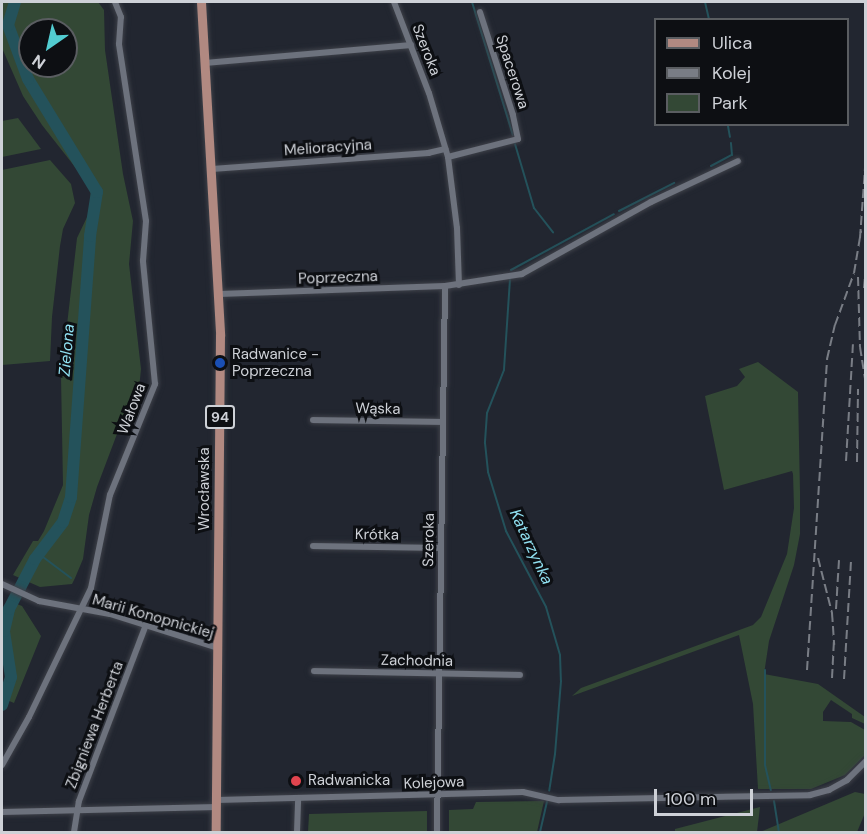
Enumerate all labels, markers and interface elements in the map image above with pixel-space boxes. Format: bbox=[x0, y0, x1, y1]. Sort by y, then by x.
north arrow bbox=[18, 18, 78, 78]
legend bbox=[654, 18, 849, 126]
street label: Szeroka bbox=[408, 22, 444, 78]
text: Ulica bbox=[712, 31, 752, 55]
street label: Spacerowa bbox=[492, 33, 532, 111]
text: N bbox=[28, 50, 49, 74]
text: Kolej bbox=[712, 61, 751, 85]
text: Park bbox=[712, 91, 748, 115]
street label: Melioracyjna bbox=[283, 136, 373, 160]
street label: Poprzeczna bbox=[298, 268, 378, 288]
water label: Zielona bbox=[55, 323, 79, 377]
place label: Radwanice - Poprzeczna bbox=[232, 345, 319, 380]
marker: Radwanice - Poprzeczna bbox=[213, 356, 227, 370]
street label: Wałowa bbox=[114, 381, 150, 437]
street label: Wąska bbox=[355, 400, 401, 418]
road number: 94 bbox=[205, 406, 235, 428]
street label: Wrocławska bbox=[196, 447, 214, 531]
water label: Katarzynka bbox=[505, 506, 557, 588]
street label: Szeroka bbox=[420, 513, 438, 567]
street label: Krótka bbox=[355, 526, 399, 544]
street label: Marii Konopnickiej bbox=[90, 591, 216, 643]
street label: Zachodnia bbox=[381, 651, 453, 671]
street label: Zbigniewa Herberta bbox=[62, 659, 128, 791]
place label: Radwanicka bbox=[308, 772, 390, 790]
street label: Kolejowa bbox=[403, 773, 465, 793]
marker: Radwanicka bbox=[289, 774, 303, 788]
scale bar bbox=[657, 777, 756, 815]
text: 100 m bbox=[665, 787, 716, 811]

